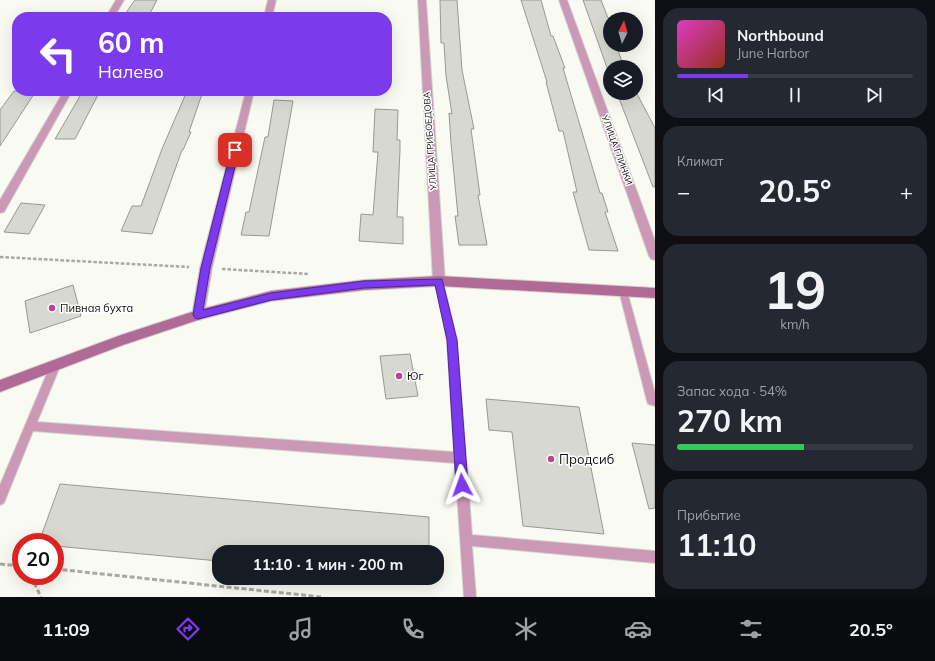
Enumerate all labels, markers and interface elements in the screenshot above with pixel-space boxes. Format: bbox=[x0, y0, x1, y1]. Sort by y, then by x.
north arrow bbox=[603, 12, 643, 52]
map controls bbox=[603, 12, 643, 100]
text: 60 m bbox=[98, 25, 164, 60]
text: Northbound bbox=[737, 26, 824, 45]
icon: left bbox=[32, 28, 84, 80]
text: June Harbor bbox=[737, 45, 809, 61]
text: Налево bbox=[98, 60, 164, 83]
button: layers bbox=[603, 60, 643, 100]
icon: previous bbox=[705, 84, 727, 106]
icon: pause bbox=[784, 84, 806, 106]
icon: next bbox=[863, 84, 885, 106]
street label: УЛИЦА ГРИБОЕДОВА bbox=[421, 91, 438, 192]
street label: УЛИЦА ГЛИНКИ bbox=[599, 112, 635, 186]
pin bbox=[218, 133, 252, 167]
icon: arrive bbox=[224, 139, 246, 161]
text: Климат bbox=[677, 153, 724, 169]
text: 20.5° bbox=[759, 172, 831, 210]
text: − bbox=[677, 178, 690, 206]
text: + bbox=[900, 178, 913, 206]
text: 19 bbox=[764, 257, 826, 322]
place label: Пивная бухта bbox=[60, 301, 133, 315]
marker: Пивная бухта bbox=[47, 303, 57, 313]
text: km/h bbox=[780, 316, 810, 332]
place label: Юг bbox=[407, 369, 423, 383]
marker: Юг bbox=[394, 371, 404, 381]
text: Запас хода · 54% bbox=[677, 383, 787, 399]
text: 270 km bbox=[677, 402, 783, 440]
place label: Продсиб bbox=[559, 451, 614, 467]
marker: Продсиб bbox=[546, 454, 556, 464]
position arrow bbox=[441, 464, 483, 506]
text: Прибытие bbox=[677, 507, 741, 523]
text: 11:10 bbox=[677, 526, 756, 564]
speed limit sign: 20 bbox=[12, 533, 64, 585]
text: 11:10 · 1 мин · 200 m bbox=[253, 555, 403, 574]
icon: directions bbox=[174, 615, 202, 643]
icon: music bbox=[287, 615, 315, 643]
icon: phone bbox=[399, 615, 427, 643]
icon: climate bbox=[512, 615, 540, 643]
icon: car bbox=[624, 615, 652, 643]
icon: filters bbox=[737, 615, 765, 643]
text: 11:09 bbox=[42, 618, 90, 641]
text: 20.5° bbox=[849, 618, 893, 641]

